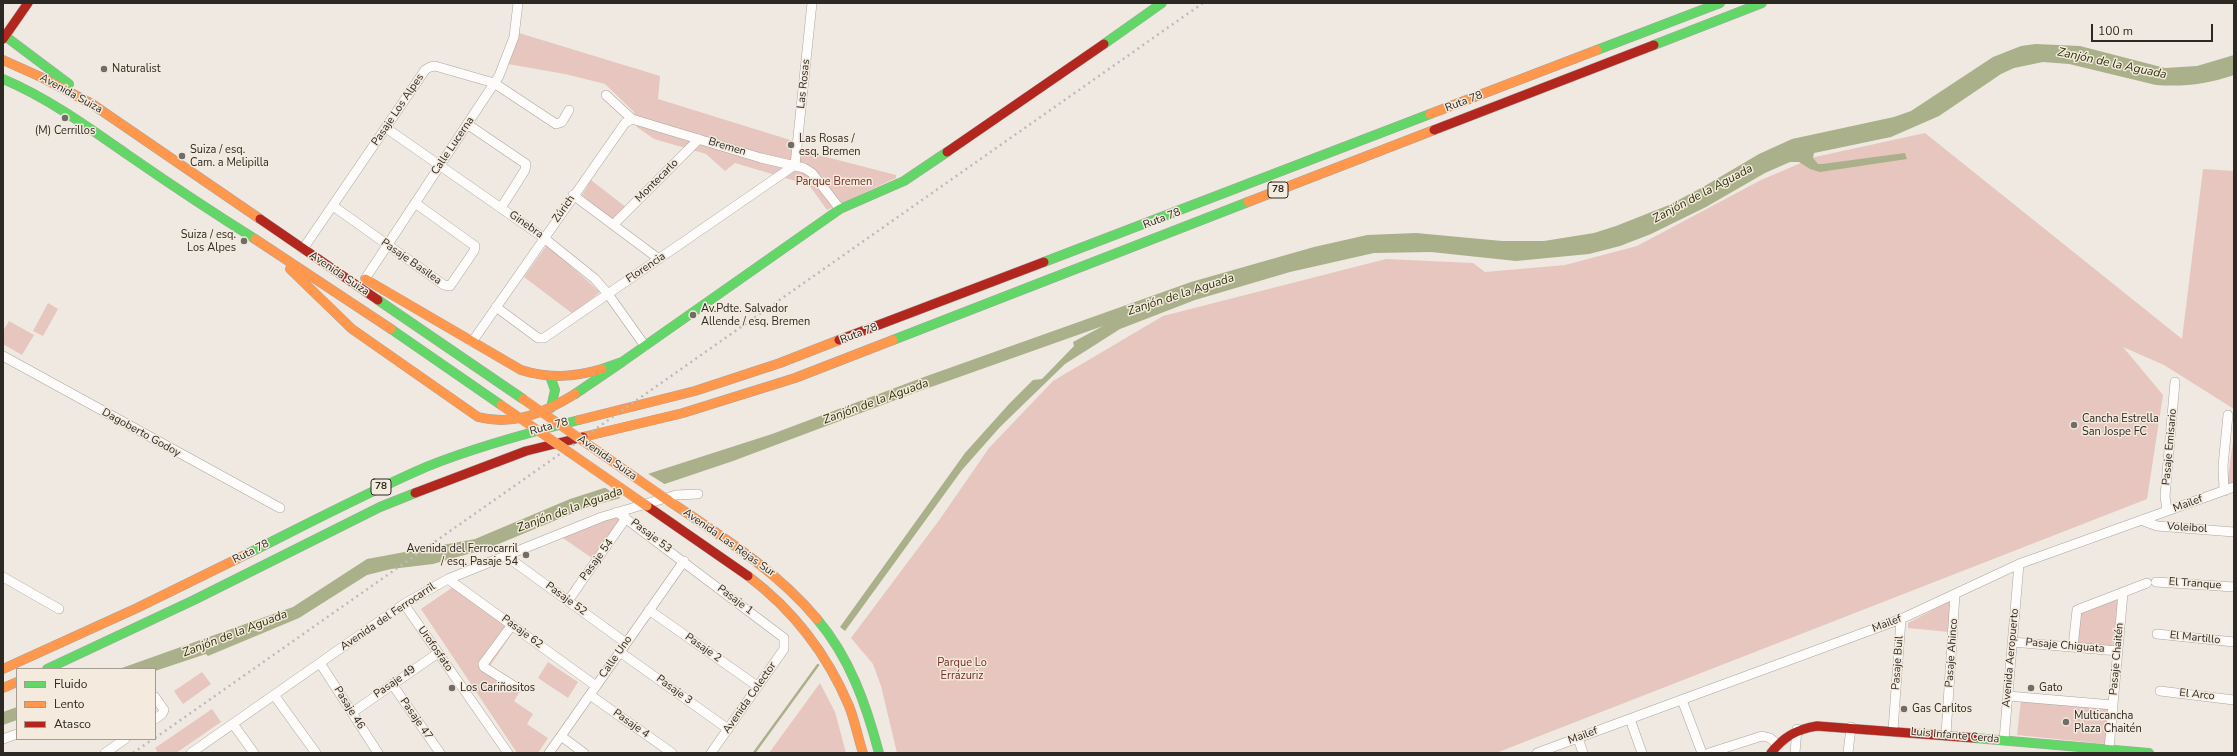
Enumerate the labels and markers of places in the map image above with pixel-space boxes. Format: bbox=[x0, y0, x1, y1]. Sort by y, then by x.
place label: Naturalist bbox=[112, 62, 161, 76]
marker: Naturalist bbox=[99, 64, 109, 74]
marker: (M) Cerrillos bbox=[60, 113, 70, 123]
place label: (M) Cerrillos bbox=[35, 124, 95, 138]
place label: Las Rosas / esq. Bremen bbox=[799, 132, 861, 158]
marker: Las Rosas / esq. Bremen bbox=[786, 140, 796, 150]
place label: Suiza / esq. Cam. a Melipilla bbox=[190, 143, 269, 169]
marker: Suiza / esq. Cam. a Melipilla bbox=[177, 151, 187, 161]
place label: Suiza / esq. Los Alpes bbox=[181, 228, 236, 254]
marker: Suiza / esq. Los Alpes bbox=[239, 236, 249, 246]
place label: Av.Pdte. Salvador Allende / esq. Bremen bbox=[701, 302, 810, 328]
marker: Av.Pdte. Salvador Allende / esq. Bremen bbox=[688, 310, 698, 320]
place label: Cancha Estrella San Jospe FC bbox=[2082, 412, 2159, 438]
marker: Cancha Estrella San Jospe FC bbox=[2069, 420, 2079, 430]
place label: Avenida del Ferrocarril / esq. Pasaje 54 bbox=[406, 542, 518, 568]
marker: Avenida del Ferrocarril / esq. Pasaje 54 bbox=[521, 550, 531, 560]
place label: Los Cariñositos bbox=[460, 681, 535, 695]
place label: Gato bbox=[2039, 681, 2063, 695]
marker: Los Cariñositos bbox=[447, 683, 457, 693]
marker: Gato bbox=[2026, 683, 2036, 693]
place label: Gas Carlitos bbox=[1912, 702, 1972, 716]
marker: Gas Carlitos bbox=[1899, 704, 1909, 714]
place label: Multicancha Plaza Chaitén bbox=[2074, 709, 2142, 735]
marker: Multicancha Plaza Chaitén bbox=[2061, 717, 2071, 727]

